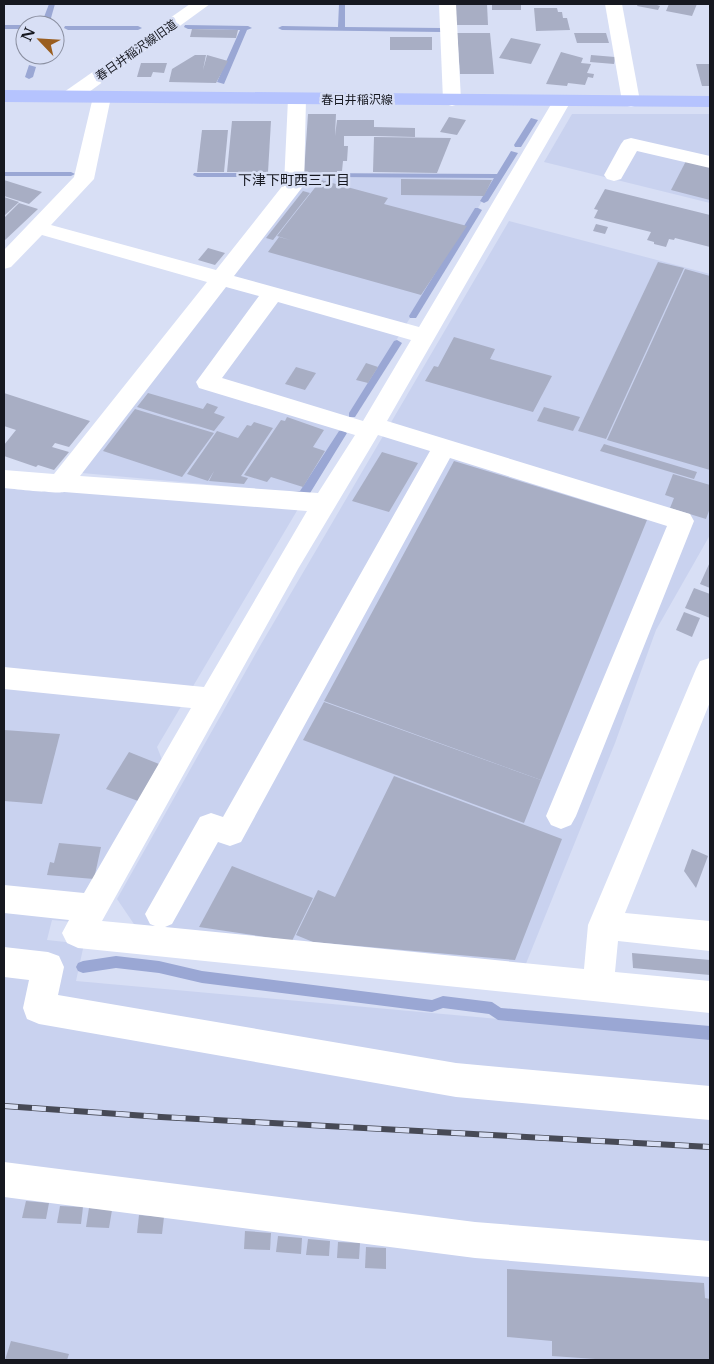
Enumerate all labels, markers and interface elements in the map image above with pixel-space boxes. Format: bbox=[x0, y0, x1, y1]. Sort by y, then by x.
north arrow bbox=[15, 15, 65, 65]
street label: 春日井稲沢線旧道 bbox=[92, 16, 180, 84]
text: N bbox=[17, 25, 39, 44]
street label: 春日井稲沢線 bbox=[321, 92, 393, 107]
district label: 下津下町西三丁目 bbox=[238, 171, 350, 189]

